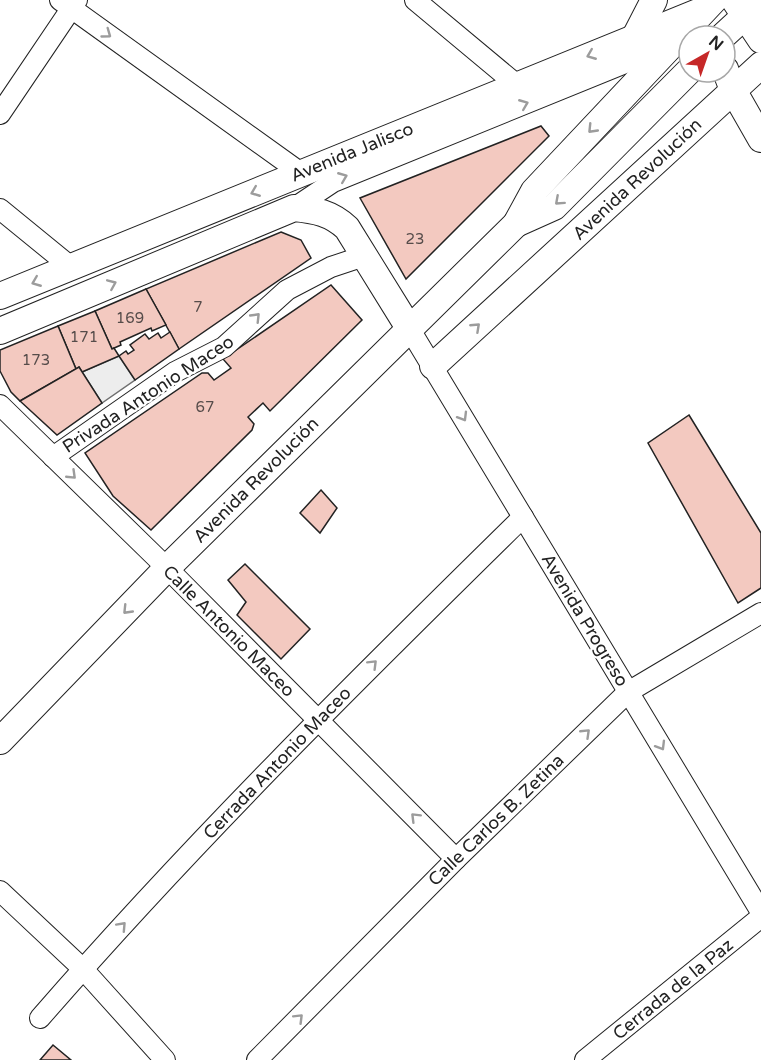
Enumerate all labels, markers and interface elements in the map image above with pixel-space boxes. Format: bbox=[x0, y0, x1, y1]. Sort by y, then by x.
north arrow bbox=[677, 24, 737, 84]
one-way arrow bbox=[101, 27, 112, 38]
text: N bbox=[705, 31, 727, 55]
one-way arrow bbox=[586, 48, 597, 60]
one-way arrow bbox=[518, 99, 529, 111]
street label: Avenida Revolución bbox=[568, 113, 706, 245]
street label: Avenida Jalisco bbox=[287, 117, 417, 187]
one-way arrow bbox=[589, 122, 600, 133]
one-way arrow bbox=[337, 172, 348, 185]
one-way arrow bbox=[250, 185, 261, 197]
one-way arrow bbox=[555, 194, 566, 205]
house number: 23 bbox=[406, 230, 424, 248]
one-way arrow bbox=[31, 275, 42, 287]
one-way arrow bbox=[106, 279, 117, 291]
house number: 7 bbox=[193, 298, 203, 316]
house number: 169 bbox=[116, 309, 144, 327]
one-way arrow bbox=[249, 314, 260, 325]
one-way arrow bbox=[469, 323, 480, 334]
house number: 171 bbox=[70, 328, 98, 346]
street label: Privada Antonio Maceo bbox=[58, 330, 238, 458]
house number: 173 bbox=[22, 351, 50, 369]
house number: 67 bbox=[196, 398, 214, 416]
one-way arrow bbox=[456, 410, 467, 421]
street label: Avenida Revolución bbox=[189, 413, 323, 547]
one-way arrow bbox=[65, 468, 76, 479]
street label: Avenida Progreso bbox=[537, 550, 633, 691]
street label: Calle Antonio Maceo bbox=[158, 560, 300, 702]
one-way arrow bbox=[123, 603, 134, 614]
one-way arrow bbox=[367, 660, 377, 671]
street label: Cerrada Antonio Maceo bbox=[198, 682, 356, 844]
one-way arrow bbox=[579, 729, 590, 740]
one-way arrow bbox=[653, 740, 665, 750]
street label: Calle Carlos B. Zetina bbox=[423, 749, 569, 891]
one-way arrow bbox=[411, 814, 422, 825]
one-way arrow bbox=[115, 922, 126, 933]
street label: Cerrada de la Paz bbox=[608, 934, 738, 1044]
one-way arrow bbox=[291, 1015, 302, 1026]

